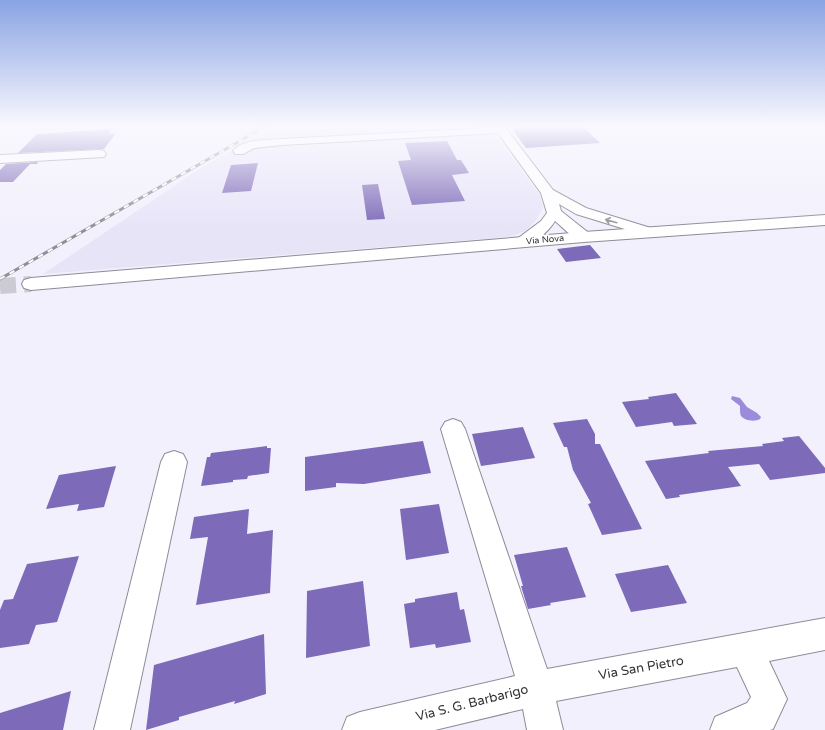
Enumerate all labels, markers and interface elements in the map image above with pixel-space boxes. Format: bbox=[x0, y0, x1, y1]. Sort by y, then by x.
one-way arrow bbox=[605, 217, 618, 224]
street label: Via Nova bbox=[526, 233, 564, 247]
street label: Via San Pietro bbox=[597, 653, 685, 683]
street label: Via S. G. Barbarigo bbox=[414, 681, 530, 725]

